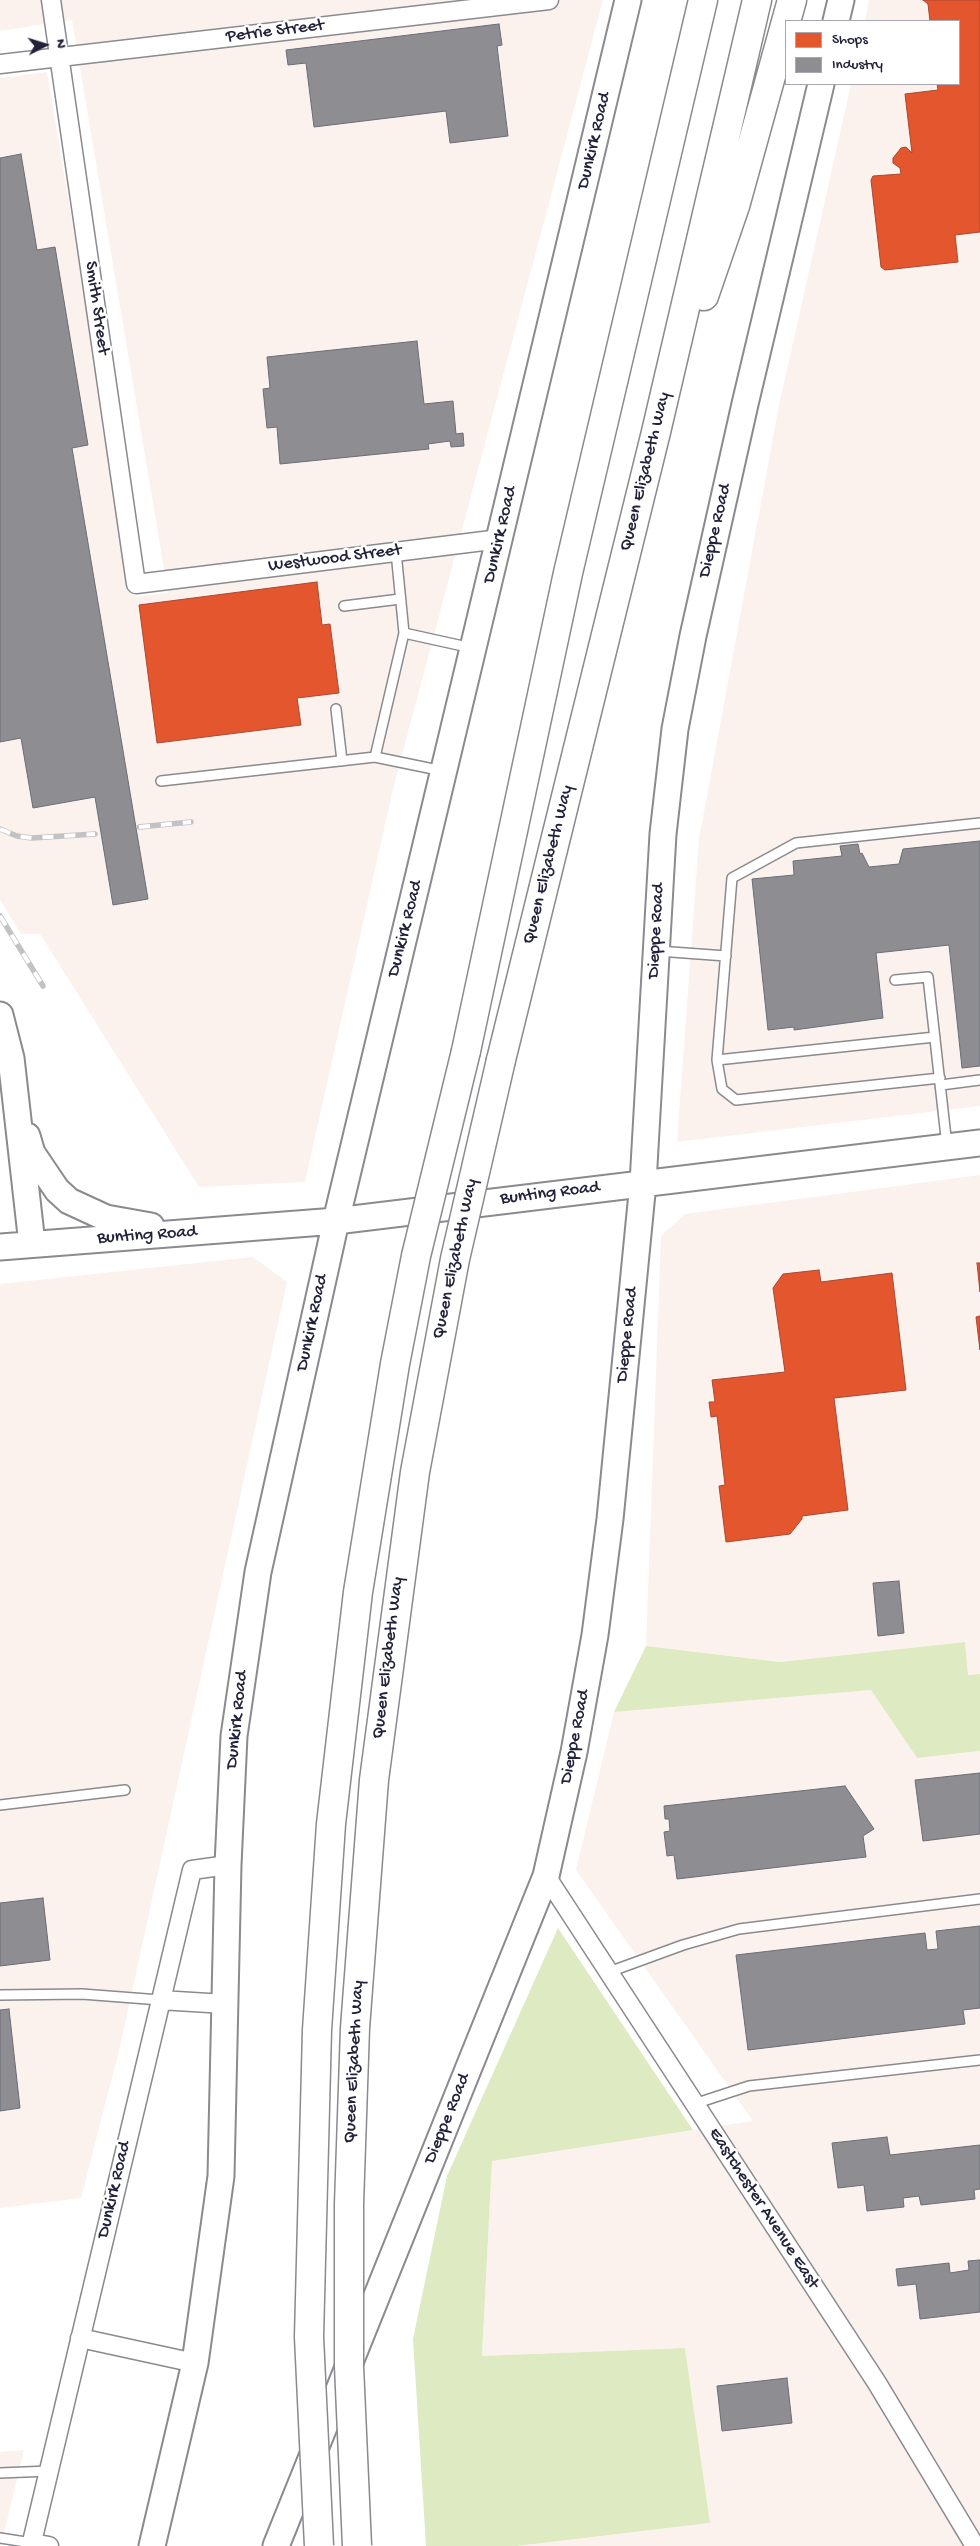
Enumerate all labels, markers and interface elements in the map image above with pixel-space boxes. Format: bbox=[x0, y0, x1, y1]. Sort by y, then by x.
street label: Petrie Street bbox=[225, 15, 325, 49]
north arrow bbox=[20, 20, 70, 70]
legend bbox=[785, 20, 960, 85]
text: Shops bbox=[832, 31, 868, 49]
text: N bbox=[52, 38, 69, 49]
text: Industry bbox=[832, 56, 883, 74]
street label: Dunkirk Road bbox=[573, 91, 617, 191]
street label: Smith Street bbox=[79, 260, 113, 356]
street label: Queen Elizabeth Way bbox=[616, 390, 676, 554]
street label: Dieppe Road bbox=[695, 482, 737, 580]
street label: Dunkirk Road bbox=[479, 485, 523, 585]
street label: Westwood Street bbox=[267, 540, 403, 578]
street label: Queen Elizabeth Way bbox=[519, 783, 579, 947]
street label: Dunkirk Road bbox=[384, 879, 428, 979]
street label: Dieppe Road bbox=[644, 883, 670, 979]
street label: Queen Elizabeth Way bbox=[428, 1177, 484, 1341]
street label: Bunting Road bbox=[499, 1177, 601, 1211]
street label: Bunting Road bbox=[96, 1222, 198, 1250]
street label: Dunkirk Road bbox=[292, 1273, 334, 1373]
street label: Dieppe Road bbox=[612, 1286, 644, 1384]
street label: Queen Elizabeth Way bbox=[368, 1576, 410, 1740]
street label: Dunkirk Road bbox=[222, 1670, 254, 1770]
street label: Dieppe Road bbox=[556, 1688, 596, 1786]
street label: Queen Elizabeth Way bbox=[340, 1980, 370, 2144]
street label: Dieppe Road bbox=[420, 2071, 476, 2167]
street label: Eastchester Avenue East bbox=[703, 2124, 823, 2294]
street label: Dunkirk Road bbox=[93, 2140, 137, 2240]

